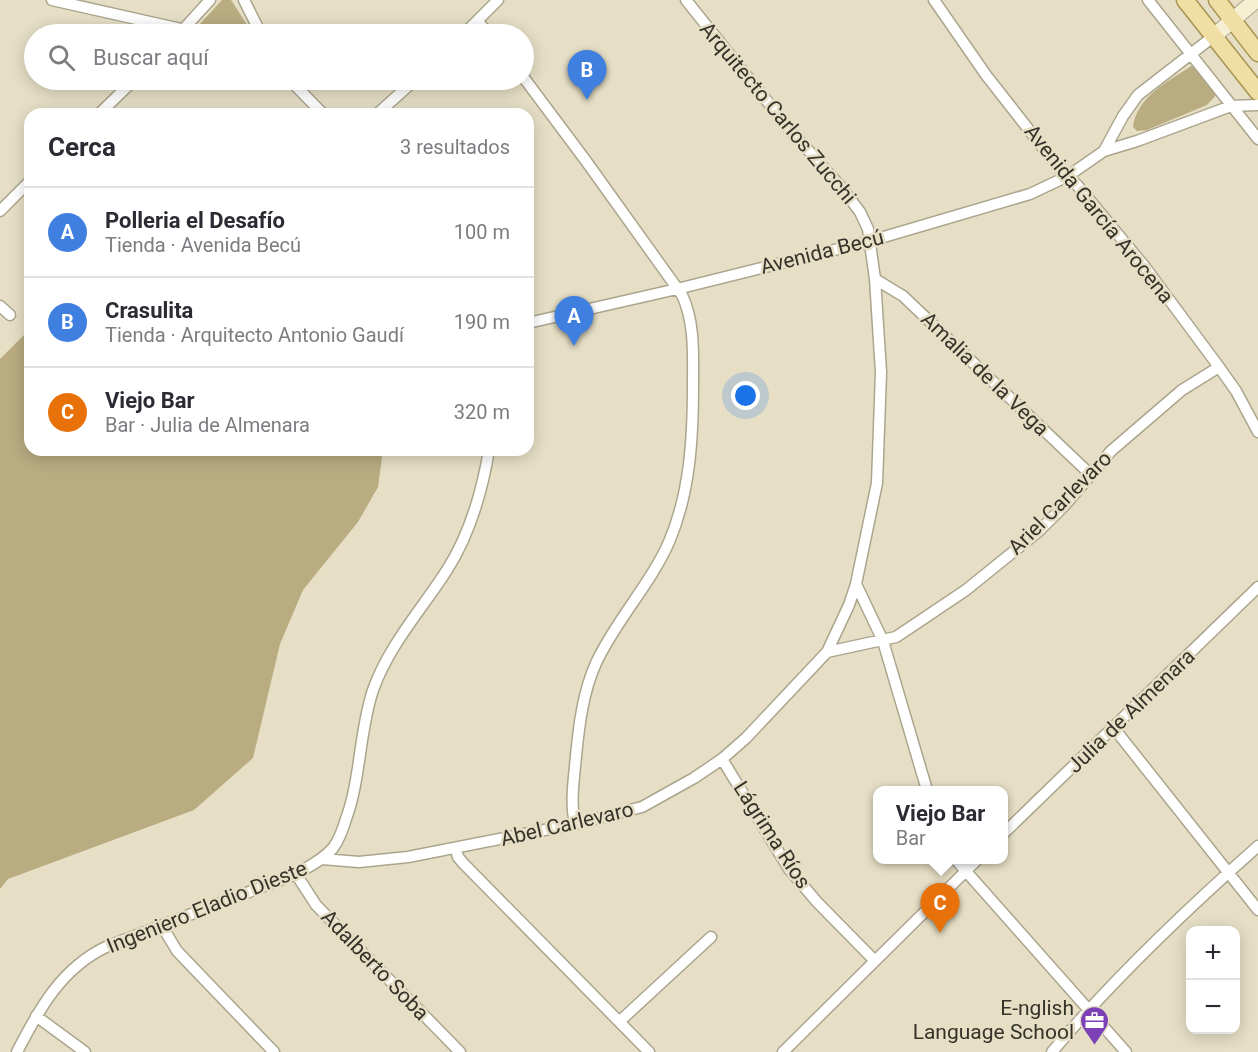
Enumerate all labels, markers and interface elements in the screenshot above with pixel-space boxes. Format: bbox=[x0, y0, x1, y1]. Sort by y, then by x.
street label: Arquitecto Carlos Zucchi bbox=[695, 17, 861, 209]
search box bbox=[24, 24, 534, 90]
icon: search bbox=[45, 41, 78, 74]
text: Buscar aquí bbox=[93, 45, 209, 70]
pin: B bbox=[568, 51, 606, 100]
street label: Avenida García Arocena bbox=[1020, 120, 1178, 308]
text: Cerca bbox=[48, 132, 116, 162]
text: 3 resultados bbox=[400, 135, 510, 159]
text: Polleria el Desafío bbox=[105, 208, 285, 233]
text: A bbox=[61, 220, 74, 244]
text: 100 m bbox=[454, 220, 510, 244]
street label: Avenida Becú bbox=[758, 225, 886, 279]
text: Tienda · Avenida Becú bbox=[105, 233, 301, 257]
pin: A bbox=[554, 296, 594, 346]
text: Crasulita bbox=[105, 298, 193, 323]
street label: Amalia de la Vega bbox=[916, 307, 1054, 441]
text: B bbox=[61, 310, 74, 334]
text: 190 m bbox=[454, 310, 510, 334]
text: Tienda · Arquitecto Antonio Gaudí bbox=[105, 323, 404, 347]
your location bbox=[731, 381, 760, 410]
text: Viejo Bar bbox=[105, 388, 195, 413]
text: C bbox=[61, 400, 74, 424]
text: 320 m bbox=[454, 400, 510, 424]
text: Bar · Julia de Almenara bbox=[105, 413, 310, 437]
street label: Ariel Carlevaro bbox=[1003, 446, 1117, 560]
street label: Julia de Almenara bbox=[1062, 644, 1200, 778]
street label: Lágrima Ríos bbox=[729, 777, 815, 893]
popup bbox=[873, 786, 1008, 864]
street label: Abel Carlevaro bbox=[498, 797, 636, 851]
text: Viejo Bar bbox=[896, 801, 985, 826]
text: Bar bbox=[896, 826, 926, 850]
street label: Ingeniero Eladio Dieste bbox=[103, 856, 311, 958]
pin: C bbox=[920, 884, 960, 933]
street label: Adalberto Soba bbox=[316, 905, 434, 1025]
map controls bbox=[1186, 926, 1240, 1034]
button: + bbox=[1186, 926, 1240, 980]
button: − bbox=[1186, 980, 1240, 1034]
place label: E-nglish Language School bbox=[913, 996, 1074, 1044]
office icon: E-nglish Language School bbox=[1079, 1004, 1111, 1046]

